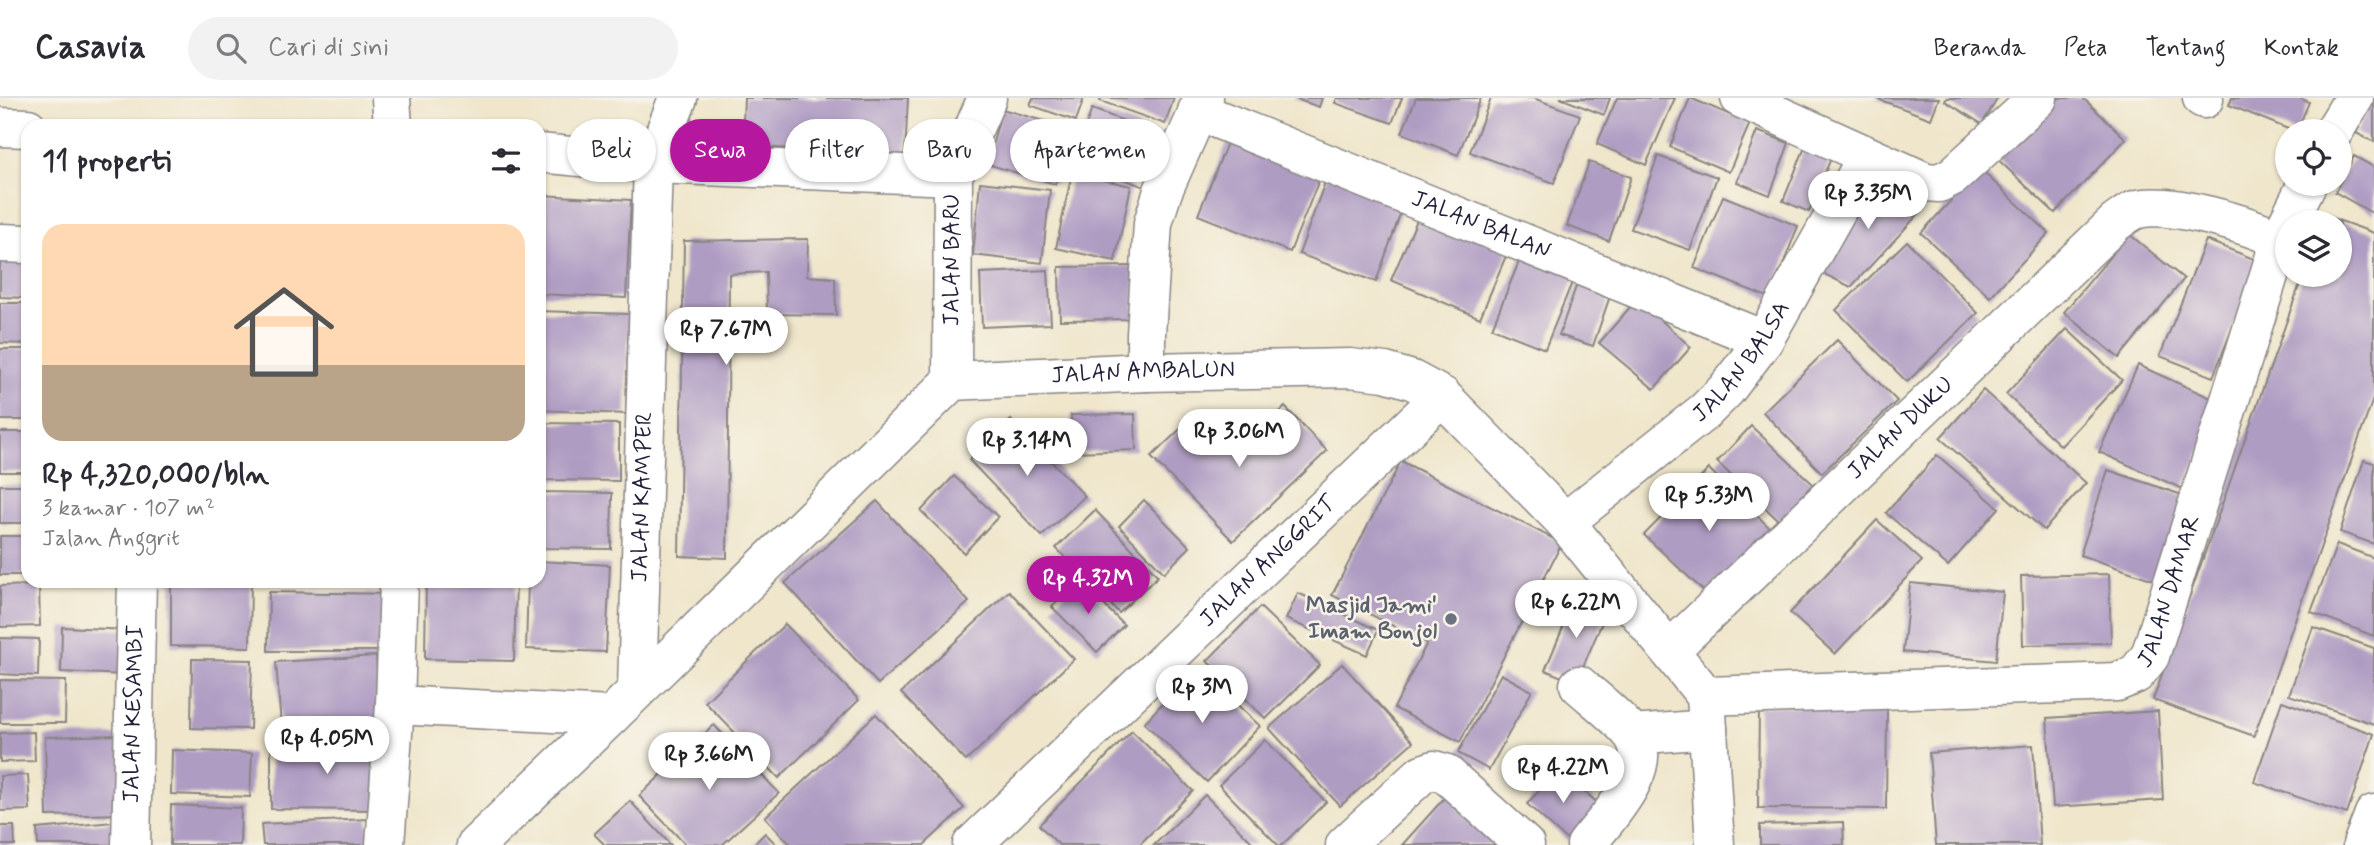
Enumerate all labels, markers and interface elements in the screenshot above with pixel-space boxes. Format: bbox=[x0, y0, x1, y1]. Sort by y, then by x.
search box bbox=[188, 17, 678, 80]
text: Casavia bbox=[35, 26, 146, 70]
icon: search bbox=[212, 29, 250, 67]
text: Cari di sini bbox=[268, 31, 389, 65]
text: Beranda bbox=[1934, 33, 2026, 64]
text: Peta bbox=[2064, 33, 2107, 64]
text: Tentang bbox=[2145, 33, 2226, 64]
text: Kontak bbox=[2264, 33, 2339, 64]
chip: Beli bbox=[567, 119, 656, 182]
chip: Sewa bbox=[670, 119, 771, 182]
chip: Filter bbox=[785, 119, 889, 182]
chip: Baru bbox=[903, 119, 996, 182]
chip: Apartemen bbox=[1010, 119, 1170, 182]
map controls bbox=[2275, 119, 2352, 287]
button: locate bbox=[2275, 119, 2352, 196]
text: 11 properti bbox=[42, 142, 171, 181]
icon: filters bbox=[487, 142, 525, 180]
pin: Rp 3.35M bbox=[1796, 172, 1940, 231]
text: Rp 3.35M bbox=[1824, 179, 1912, 209]
street label: JALAN BALAN bbox=[1407, 184, 1555, 267]
street label: JALAN BARU bbox=[937, 194, 968, 326]
button: layers bbox=[2275, 210, 2352, 287]
icon: home bbox=[221, 269, 347, 395]
street label: JALAN BALSA bbox=[1687, 296, 1797, 430]
pin: Rp 7.67M bbox=[654, 308, 798, 367]
text: Rp 7.67M bbox=[680, 315, 772, 345]
street label: JALAN AMBALUN bbox=[1050, 355, 1235, 391]
street label: JALAN DUKU bbox=[1841, 370, 1960, 486]
pin: Rp 3.06M bbox=[1167, 410, 1311, 469]
street label: JALAN KAMPER bbox=[625, 411, 660, 583]
text: Rp 3.06M bbox=[1194, 417, 1284, 447]
pin: Rp 3.14M bbox=[955, 418, 1099, 478]
text: Rp 3.14M bbox=[982, 426, 1072, 456]
text: Rp 4,320,000/bln bbox=[42, 455, 269, 494]
pin: Rp 5.33M bbox=[1637, 474, 1781, 533]
text: Rp 5.33M bbox=[1665, 481, 1753, 511]
street label: JALAN ANGGRIT bbox=[1194, 488, 1344, 634]
text: 3 kamar · 107 m² bbox=[42, 494, 215, 524]
street label: JALAN DAMAR bbox=[2131, 511, 2208, 675]
text: Jalan Anggrit bbox=[42, 524, 180, 554]
pin: Rp 4.32M bbox=[1016, 556, 1160, 616]
text: Rp 4.32M bbox=[1043, 564, 1133, 594]
pin: Rp 6.22M bbox=[1504, 580, 1648, 640]
text: Rp 6.22M bbox=[1531, 588, 1621, 618]
place label: Masjid Jami' Imam Bonjol bbox=[1306, 591, 1437, 647]
marker: Masjid Jami' Imam Bonjol bbox=[1443, 611, 1459, 627]
street label: JALAN KESAMBI bbox=[117, 625, 151, 804]
pin: Rp 3M bbox=[1153, 666, 1251, 725]
text: Rp 3M bbox=[1172, 673, 1232, 703]
pin: Rp 4.05M bbox=[255, 716, 399, 776]
text: Rp 4.05M bbox=[280, 724, 374, 754]
pin: Rp 3.66M bbox=[637, 732, 781, 792]
text: Rp 3.66M bbox=[664, 740, 754, 770]
pin: Rp 4.22M bbox=[1491, 746, 1635, 805]
text: Rp 4.22M bbox=[1517, 753, 1609, 783]

